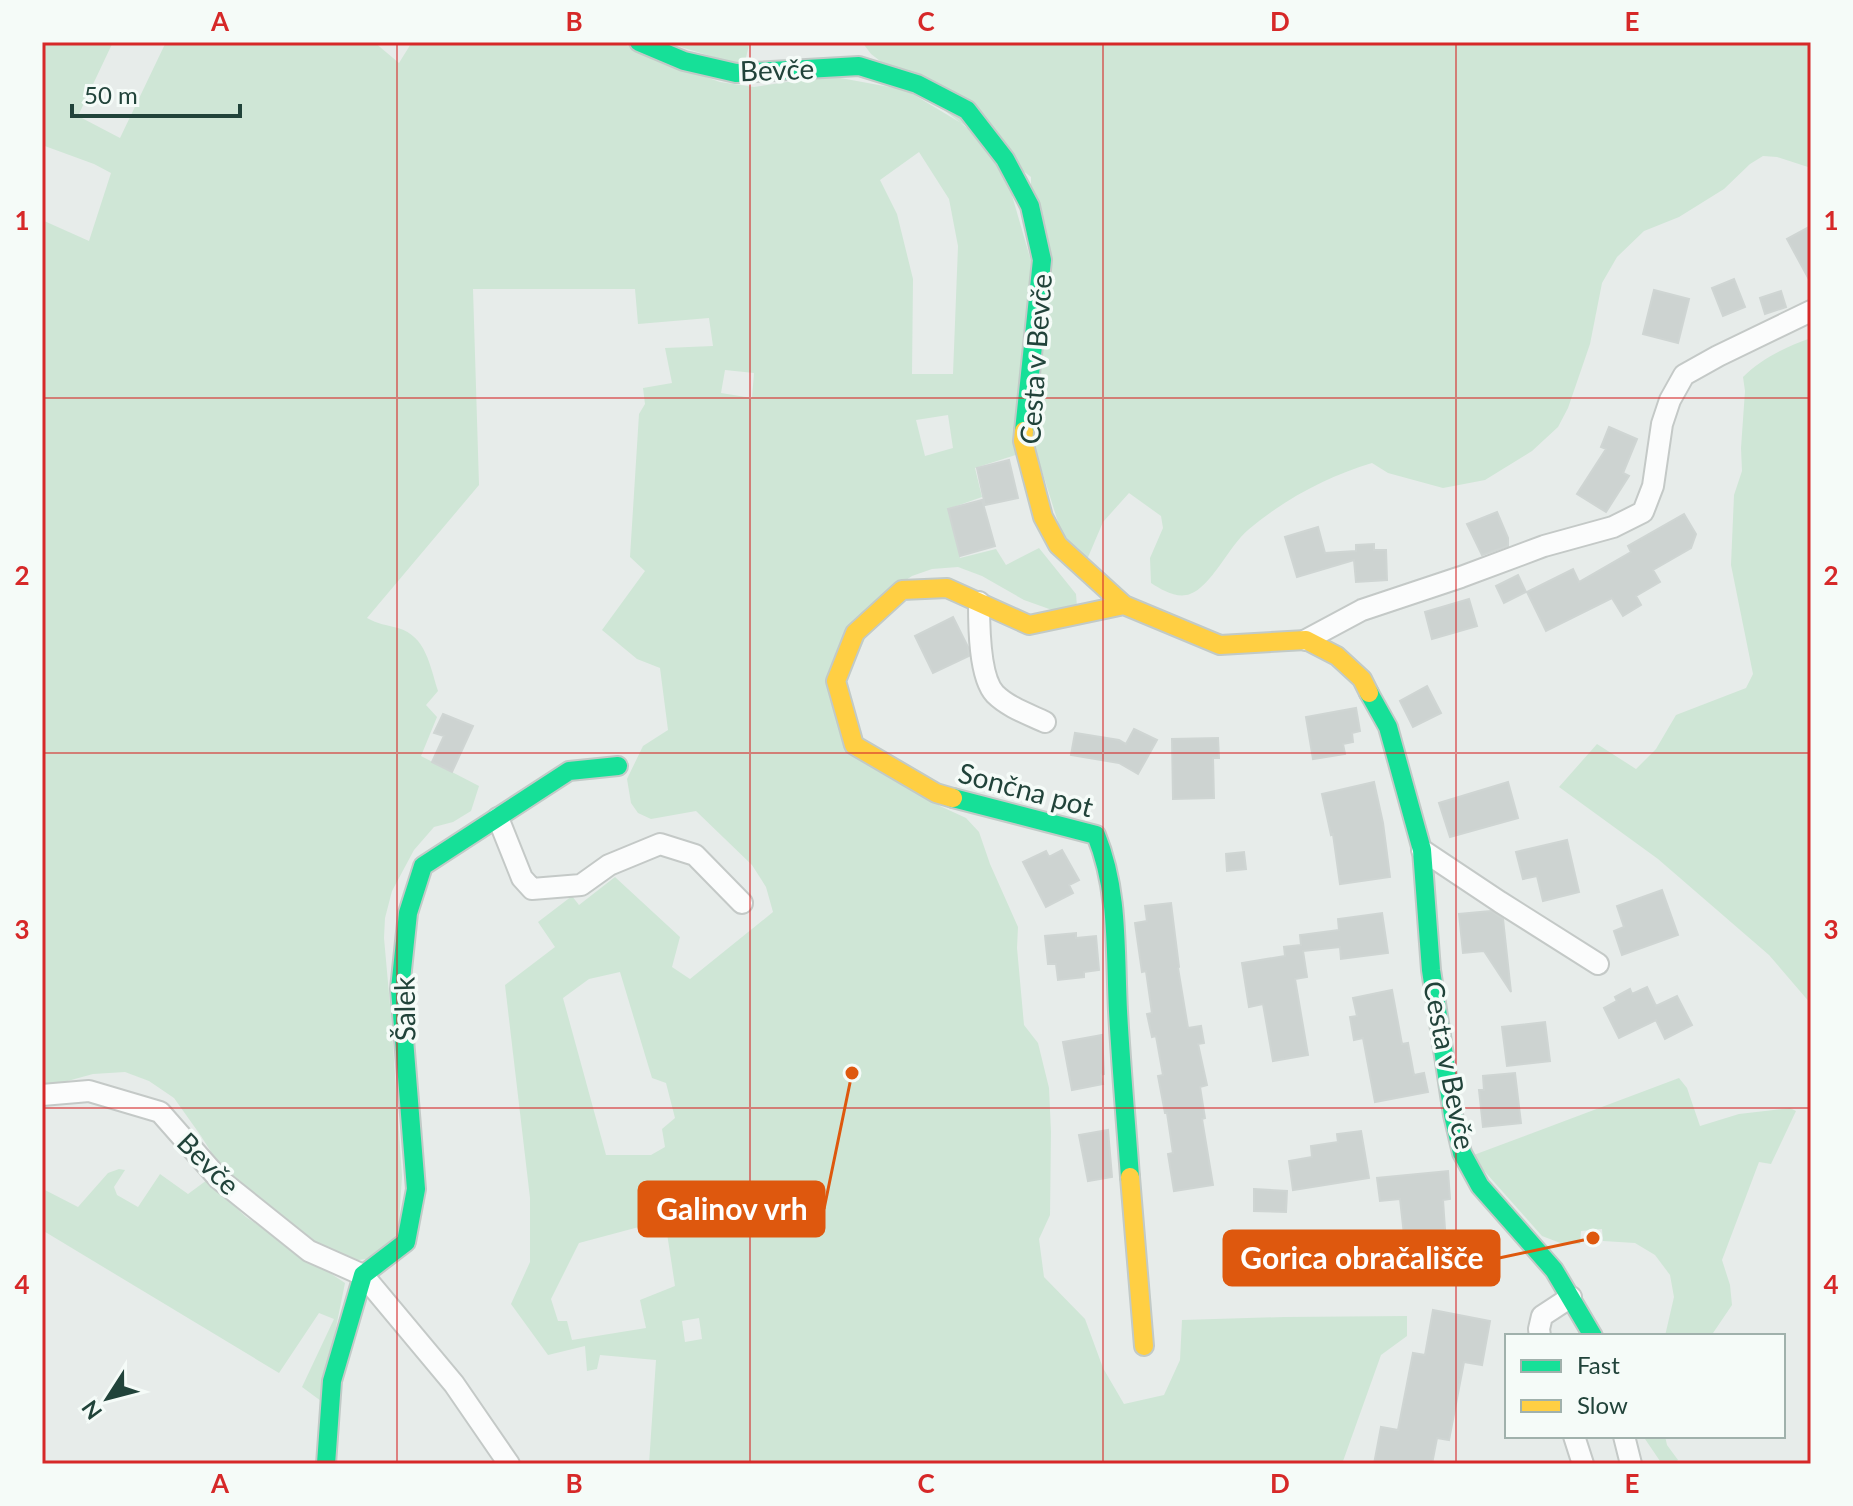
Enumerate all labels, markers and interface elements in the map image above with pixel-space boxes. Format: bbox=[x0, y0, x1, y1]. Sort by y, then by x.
text: A bbox=[210, 5, 230, 37]
text: B bbox=[565, 5, 583, 37]
text: C bbox=[917, 5, 935, 37]
text: D bbox=[1270, 5, 1290, 37]
text: E bbox=[1625, 5, 1639, 37]
street label: Bevče bbox=[739, 51, 815, 87]
scale bar bbox=[72, 68, 240, 118]
text: 50 m bbox=[84, 80, 138, 109]
text: 1 bbox=[14, 204, 30, 236]
text: 1 bbox=[1823, 204, 1839, 236]
street label: Cesta v Bevče bbox=[1012, 272, 1058, 446]
text: 2 bbox=[14, 559, 30, 591]
text: 2 bbox=[1823, 559, 1839, 591]
street label: Sončna pot bbox=[955, 755, 1097, 823]
text: 3 bbox=[14, 913, 30, 945]
text: 3 bbox=[1823, 913, 1839, 945]
street label: Šalek bbox=[386, 976, 422, 1042]
street label: Cesta v Bevče bbox=[1417, 978, 1483, 1152]
street label: Bevče bbox=[171, 1125, 247, 1201]
callout: Galinov vrh bbox=[639, 1182, 824, 1236]
text: Galinov vrh bbox=[656, 1190, 808, 1226]
callout: Gorica obračališče bbox=[1224, 1231, 1499, 1285]
text: Gorica obračališče bbox=[1240, 1239, 1484, 1275]
text: 4 bbox=[14, 1268, 30, 1300]
text: 4 bbox=[1823, 1268, 1839, 1300]
legend bbox=[1505, 1334, 1785, 1438]
text: Fast bbox=[1577, 1350, 1620, 1379]
north arrow bbox=[68, 1358, 148, 1438]
text: Slow bbox=[1577, 1390, 1628, 1419]
text: N bbox=[76, 1395, 107, 1425]
text: A bbox=[210, 1467, 230, 1499]
text: B bbox=[565, 1467, 583, 1499]
text: C bbox=[917, 1467, 935, 1499]
text: D bbox=[1270, 1467, 1290, 1499]
text: E bbox=[1625, 1467, 1639, 1499]

